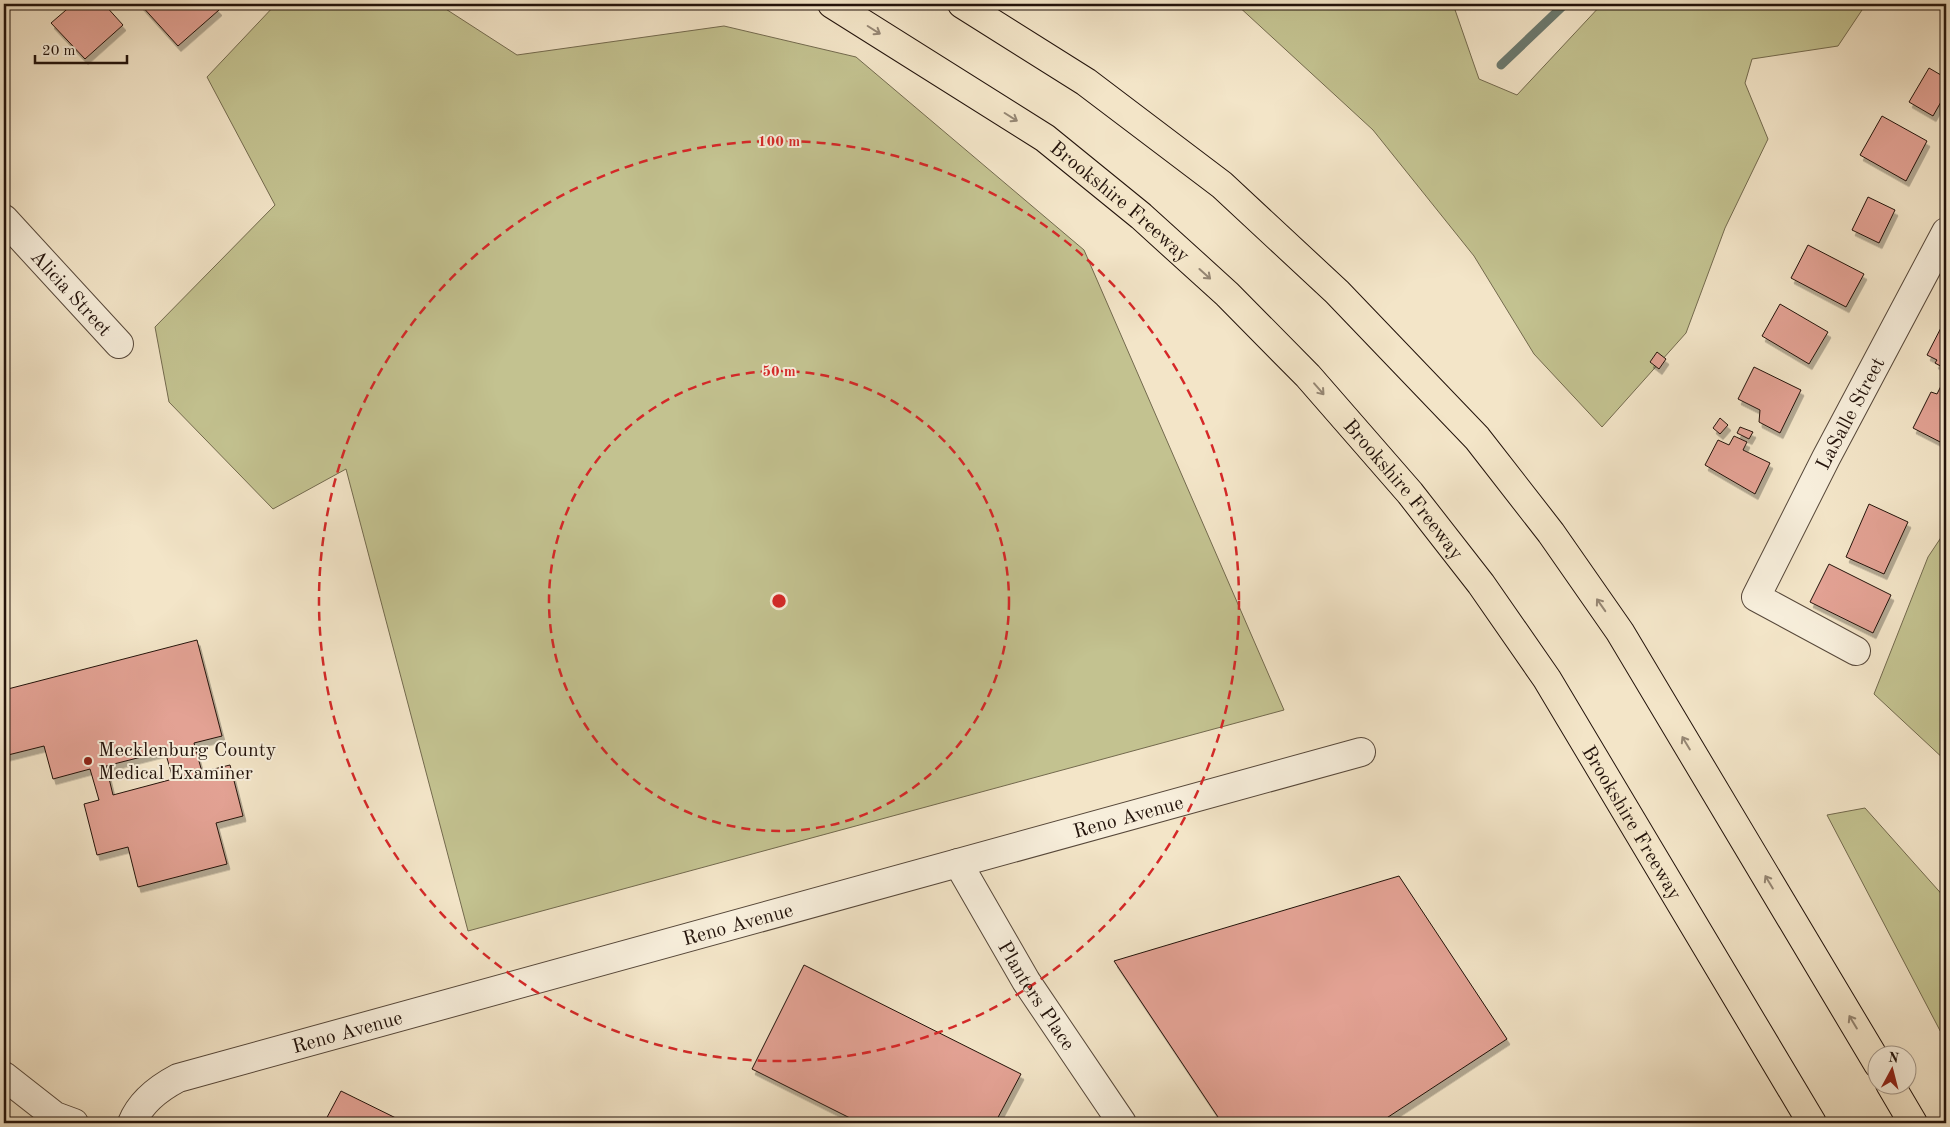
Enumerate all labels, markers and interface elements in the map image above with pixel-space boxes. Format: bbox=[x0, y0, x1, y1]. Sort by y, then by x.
one-way arrow bbox=[866, 25, 880, 35]
scale bar bbox=[35, 32, 128, 64]
text: 20 m bbox=[42, 44, 76, 59]
one-way arrow bbox=[1004, 111, 1018, 122]
text: 100 m bbox=[758, 135, 800, 150]
street label: Brookshire Freeway bbox=[1046, 138, 1193, 267]
street label: Alicia Street bbox=[26, 247, 114, 341]
one-way arrow bbox=[1198, 268, 1211, 280]
street label: LaSalle Street bbox=[1814, 355, 1890, 474]
text: 50 m bbox=[762, 365, 796, 380]
one-way arrow bbox=[1314, 382, 1325, 395]
street label: Brookshire Freeway bbox=[1339, 416, 1466, 564]
centre of rings bbox=[770, 592, 788, 610]
one-way arrow bbox=[1596, 598, 1606, 612]
one-way arrow bbox=[1681, 736, 1691, 750]
place label: Mecklenburg County Medical Examiner bbox=[98, 741, 277, 784]
street label: Brookshire Freeway bbox=[1577, 743, 1685, 904]
marker: Mecklenburg County Medical Examiner bbox=[82, 755, 94, 767]
street label: Reno Avenue bbox=[1071, 793, 1186, 843]
one-way arrow bbox=[1764, 876, 1774, 890]
street label: Reno Avenue bbox=[681, 901, 795, 950]
street label: Planters Place bbox=[993, 938, 1078, 1054]
street label: Reno Avenue bbox=[290, 1009, 405, 1058]
one-way arrow bbox=[1847, 1015, 1857, 1029]
north arrow bbox=[1868, 1044, 1918, 1094]
text: N bbox=[1887, 1050, 1900, 1066]

